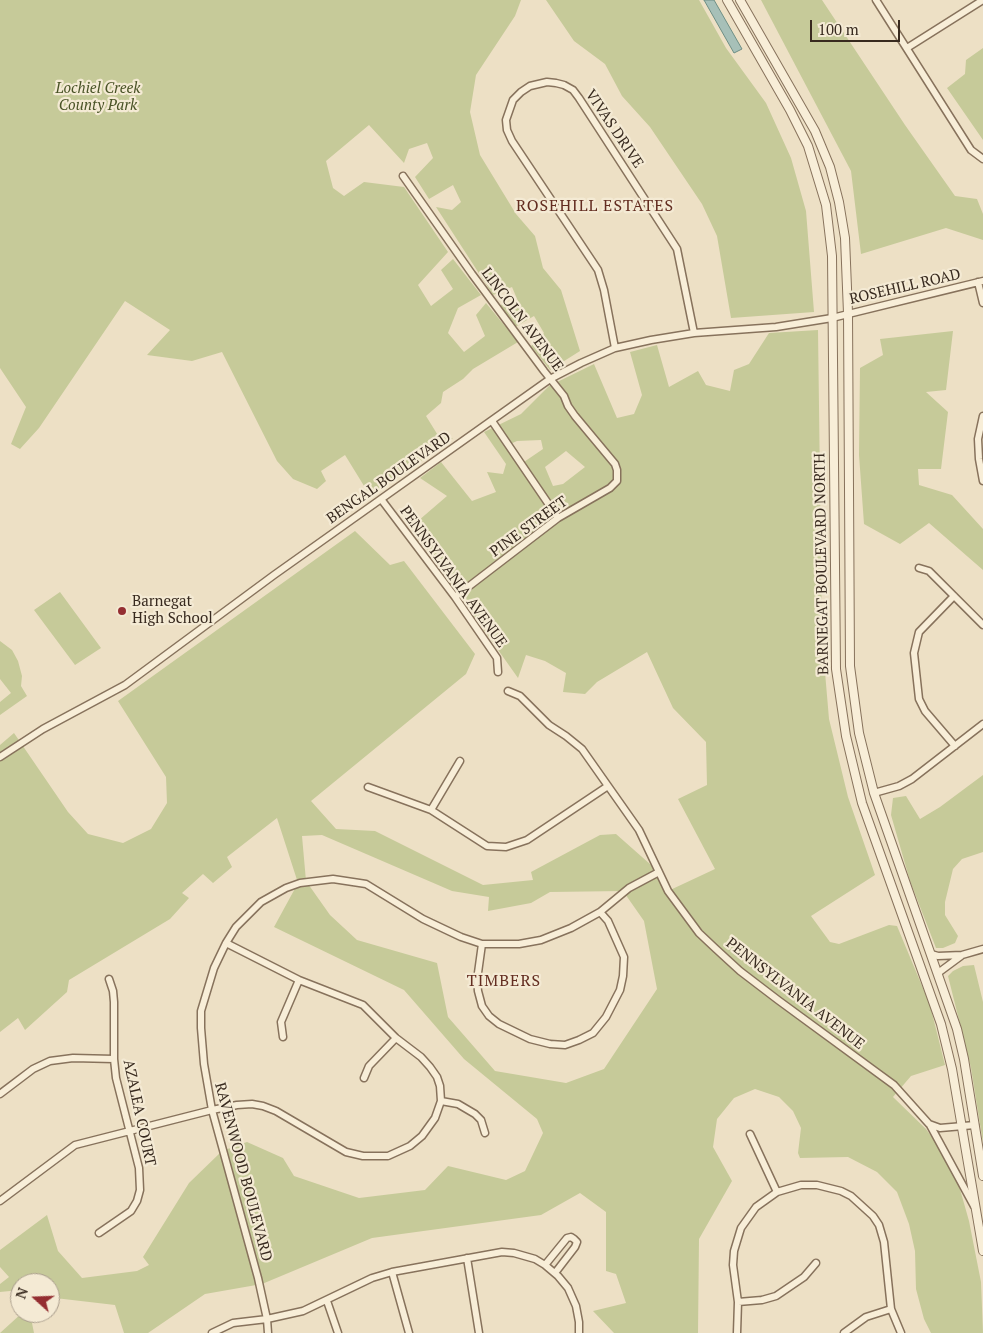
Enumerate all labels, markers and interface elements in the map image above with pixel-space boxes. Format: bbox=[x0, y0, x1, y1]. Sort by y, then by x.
scale bar bbox=[813, 10, 903, 42]
text: 100 m bbox=[818, 19, 859, 39]
park label: Lochiel Creek County Park bbox=[55, 80, 141, 115]
street label: VIVAS DRIVE bbox=[581, 86, 647, 172]
district label: ROSEHILL ESTATES bbox=[514, 196, 676, 216]
street label: LINCOLN AVENUE bbox=[477, 265, 567, 375]
street label: ROSEHILL ROAD bbox=[848, 265, 962, 309]
street label: BENGAL BOULEVARD bbox=[323, 428, 455, 528]
street label: BARNEGAT BOULEVARD NORTH bbox=[811, 453, 833, 675]
street label: PINE STREET bbox=[487, 493, 571, 561]
street label: PENNSYLVANIA AVENUE bbox=[396, 503, 510, 651]
place label: Barnegat High School bbox=[132, 593, 213, 628]
marker: Barnegat High School bbox=[116, 605, 128, 617]
street label: PENNSYLVANIA AVENUE bbox=[722, 934, 868, 1054]
district label: TIMBERS bbox=[466, 971, 542, 991]
street label: AZALEA COURT bbox=[119, 1058, 159, 1168]
street label: RAVENWOOD BOULEVARD bbox=[210, 1080, 276, 1264]
north arrow bbox=[10, 1273, 60, 1323]
text: N bbox=[11, 1285, 32, 1301]

